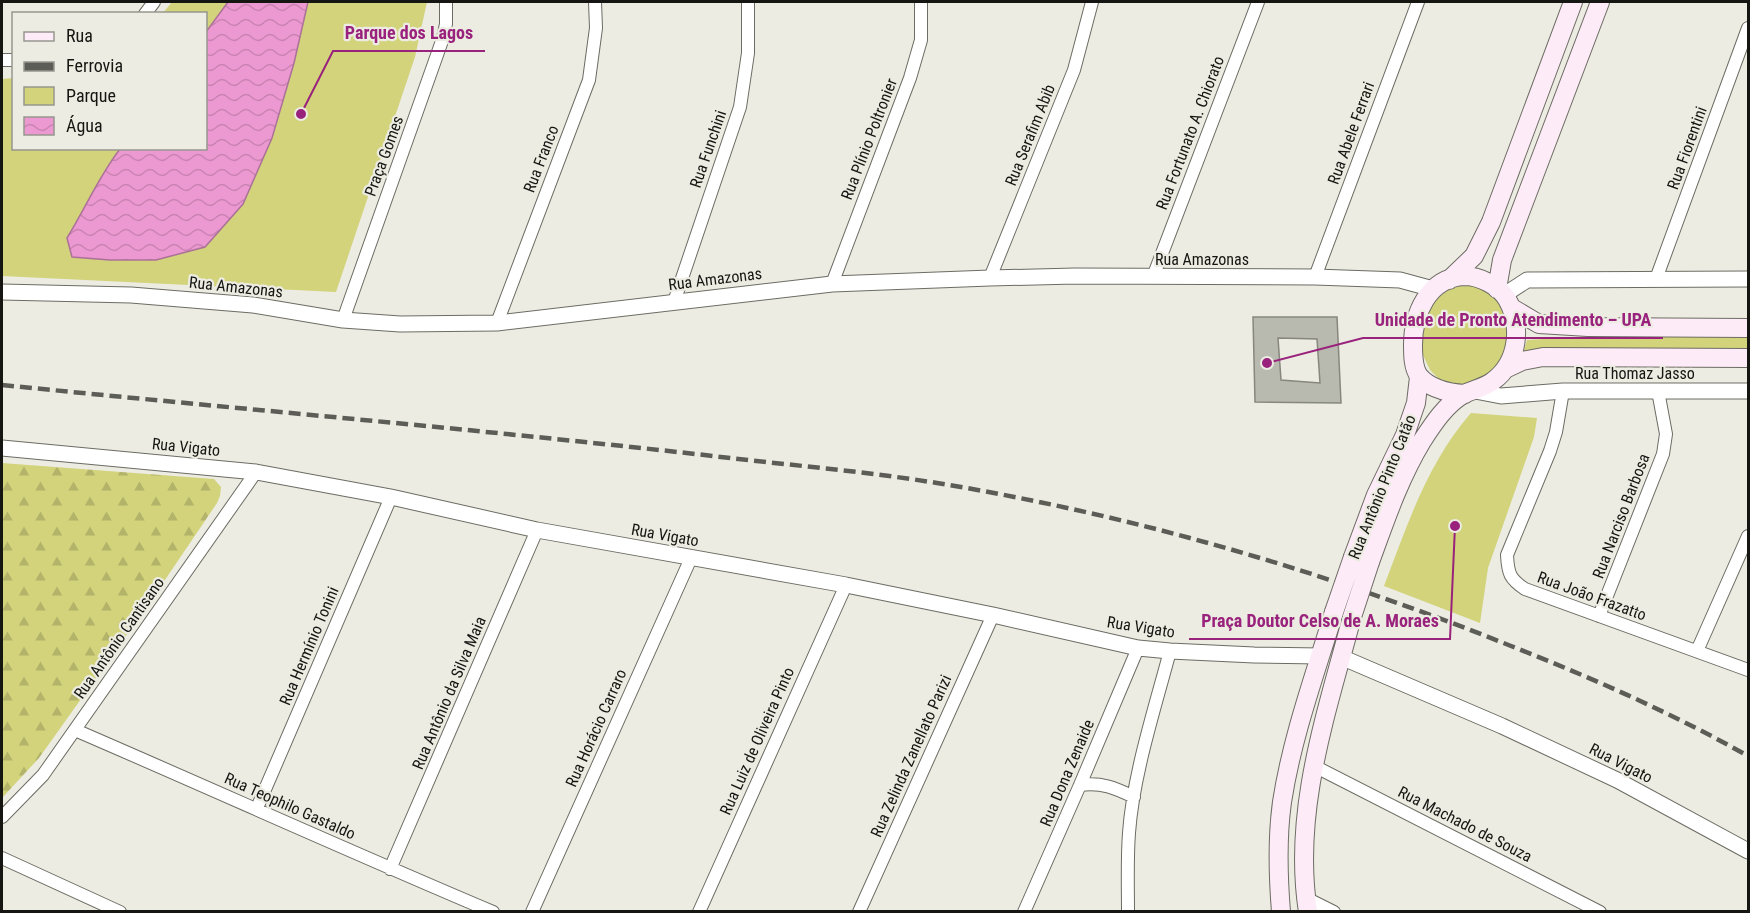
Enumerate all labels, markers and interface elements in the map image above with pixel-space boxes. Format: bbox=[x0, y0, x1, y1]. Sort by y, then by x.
legend bbox=[12, 12, 207, 150]
callout: Parque dos Lagos bbox=[333, 15, 485, 51]
text: Parque dos Lagos bbox=[345, 22, 473, 43]
text: Rua bbox=[66, 25, 93, 46]
street label: Rua Fortunato A. Chiorato bbox=[1152, 54, 1228, 212]
text: Ferrovia bbox=[66, 55, 123, 76]
street label: Rua Plínio Poltronier bbox=[837, 75, 901, 203]
street label: Rua Abele Ferrari bbox=[1324, 79, 1378, 187]
street label: Rua Serafim Abib bbox=[1001, 81, 1059, 189]
text: Parque bbox=[66, 85, 116, 106]
street label: Rua Fiorentini bbox=[1663, 104, 1711, 192]
street label: Rua Funchini bbox=[686, 108, 730, 190]
street label: Praça Gomes bbox=[361, 113, 407, 199]
text: Água bbox=[66, 115, 103, 136]
street label: Rua Franco bbox=[520, 123, 562, 195]
street label: Rua Amazonas bbox=[1155, 250, 1249, 269]
street label: Rua Amazonas bbox=[667, 264, 763, 294]
street label: Rua Amazonas bbox=[188, 273, 284, 301]
callout: Unidade de Pronto Atendimento – UPA bbox=[1363, 302, 1663, 338]
text: Unidade de Pronto Atendimento – UPA bbox=[1375, 309, 1651, 330]
street label: Rua Thomaz Jasso bbox=[1575, 364, 1695, 383]
street label: Rua Antônio Pinto Catão bbox=[1344, 412, 1420, 562]
street label: Rua Vigato bbox=[151, 434, 221, 460]
street label: Rua Narciso Barbosa bbox=[1588, 451, 1654, 581]
street label: Rua Vigato bbox=[630, 520, 700, 550]
street label: Rua João Frazatto bbox=[1535, 568, 1649, 624]
street label: Rua Antônio Cantisano bbox=[70, 574, 168, 702]
street label: Rua Hermínio Tonini bbox=[275, 584, 343, 708]
callout: Praça Doutor Celso de A. Moraes bbox=[1189, 603, 1450, 639]
text: Praça Doutor Celso de A. Moraes bbox=[1201, 610, 1439, 631]
street label: Rua Vigato bbox=[1106, 612, 1176, 642]
street label: Rua Antônio da Silva Maia bbox=[408, 614, 490, 772]
street label: Rua Luiz de Oliveira Pinto bbox=[716, 664, 798, 818]
street label: Rua Horácio Carraro bbox=[561, 666, 631, 790]
street label: Rua Zelinda Zanellato Parizi bbox=[867, 672, 955, 840]
street label: Rua Dona Zenaide bbox=[1036, 717, 1098, 829]
street label: Rua Vigato bbox=[1586, 739, 1656, 787]
street label: Rua Teophilo Gastaldo bbox=[222, 769, 358, 843]
street label: Rua Machado de Souza bbox=[1395, 782, 1535, 866]

